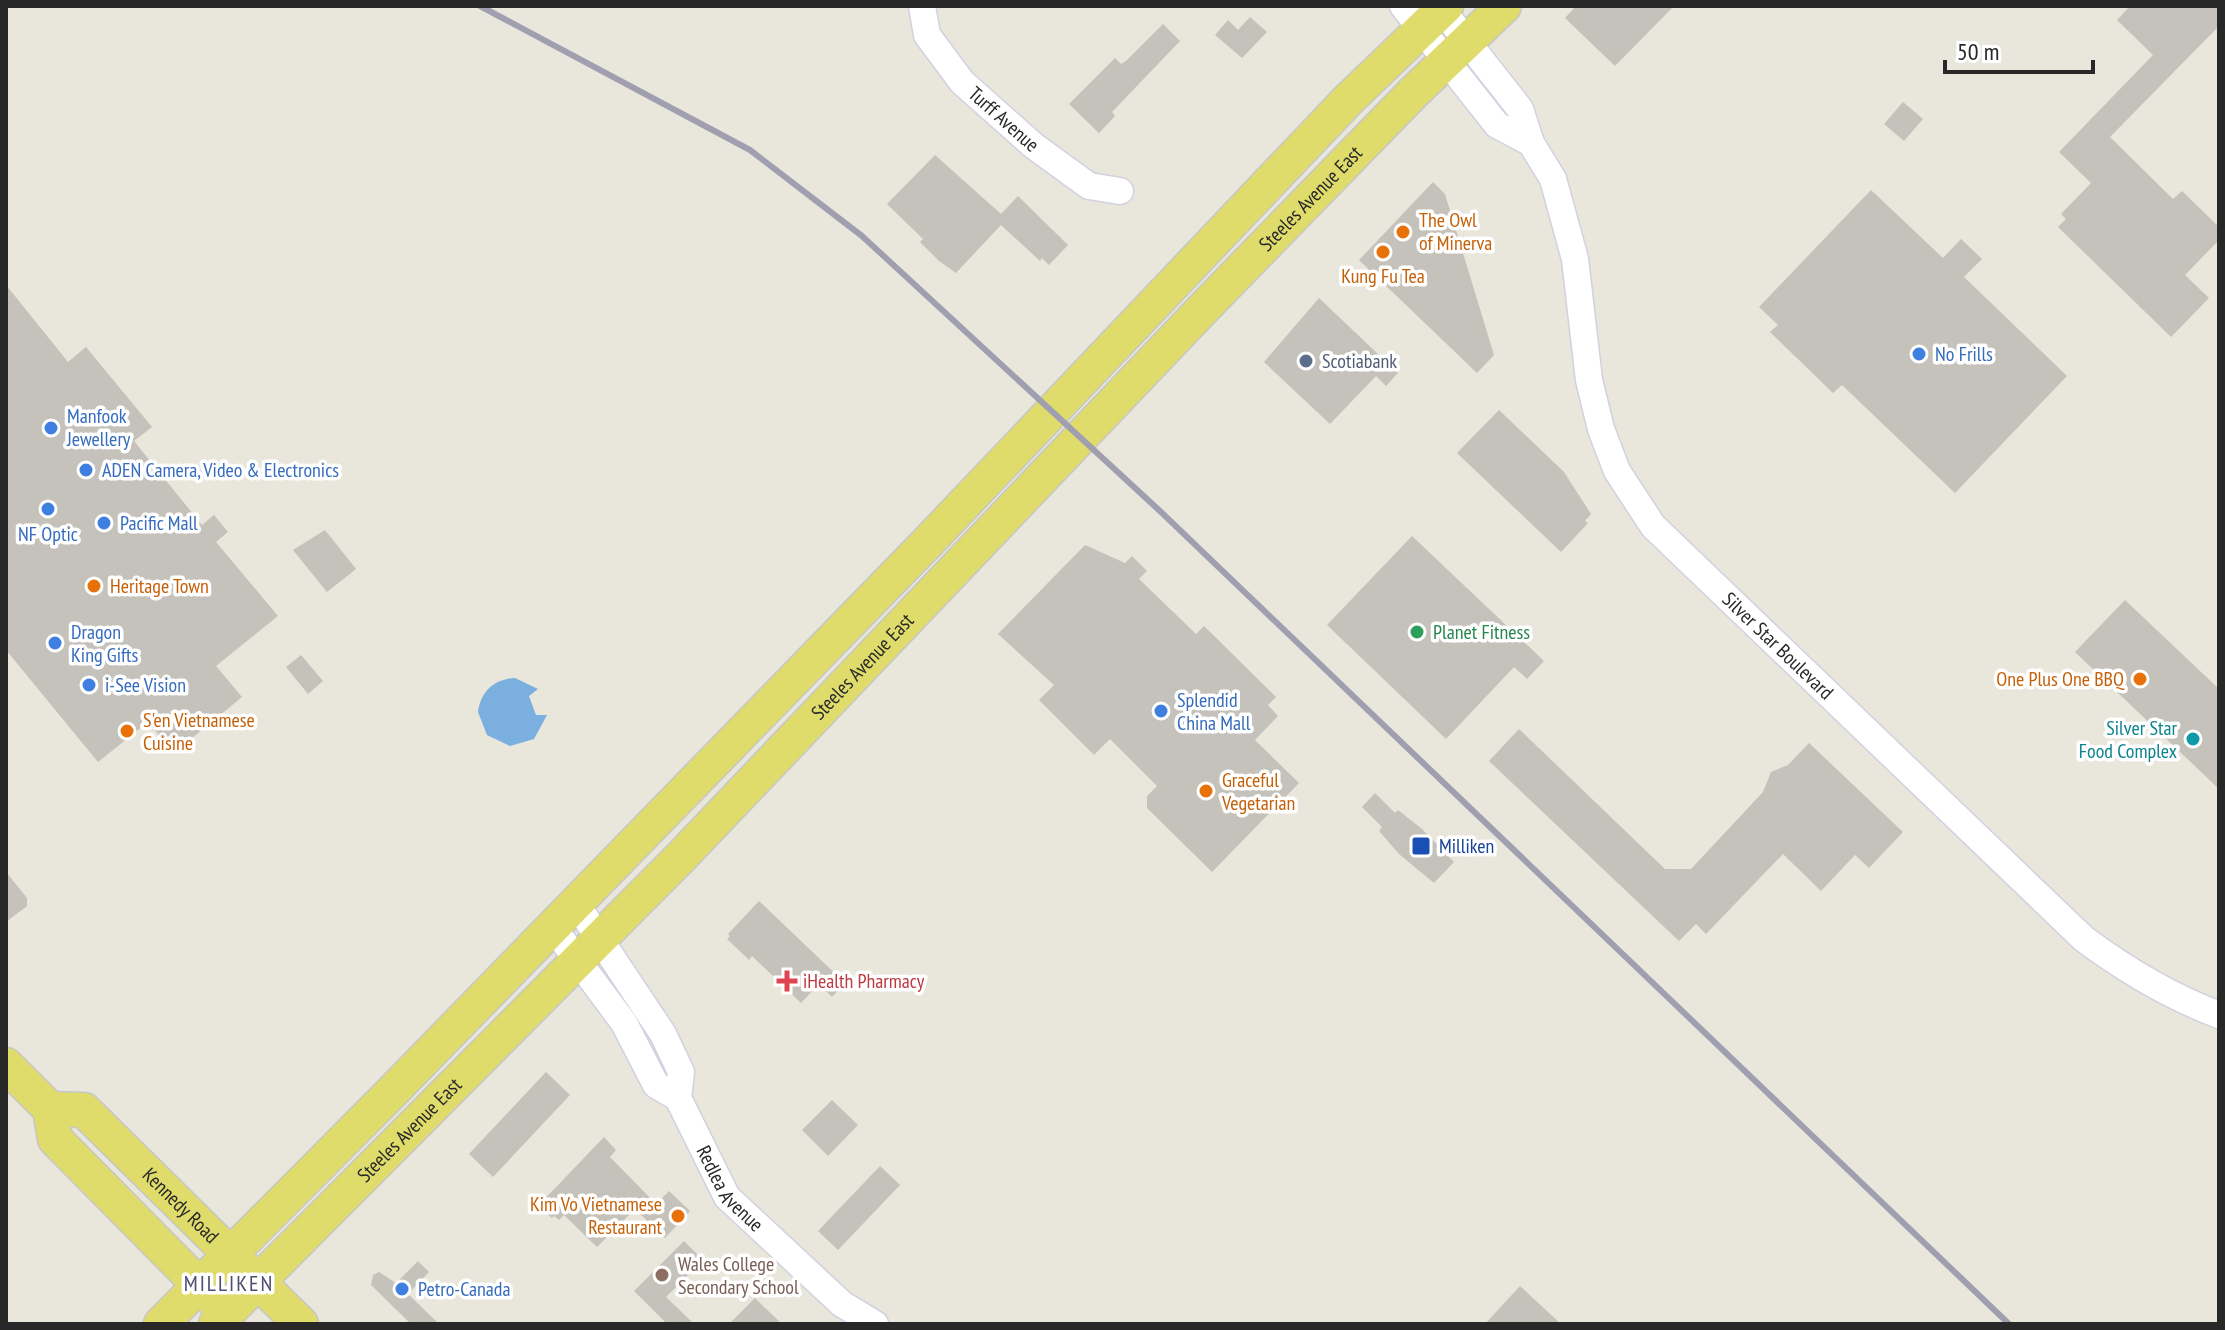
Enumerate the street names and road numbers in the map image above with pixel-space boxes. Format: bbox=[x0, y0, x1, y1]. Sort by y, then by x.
street label: Turff Avenue bbox=[963, 81, 1045, 157]
street label: Steeles Avenue East bbox=[1253, 140, 1368, 257]
street label: Silver Star Boulevard bbox=[1717, 586, 1839, 705]
street label: Steeles Avenue East bbox=[806, 607, 919, 725]
street label: Steeles Avenue East bbox=[352, 1072, 467, 1188]
street label: Redlea Avenue bbox=[691, 1141, 769, 1237]
street label: Kennedy Road bbox=[137, 1162, 225, 1249]

